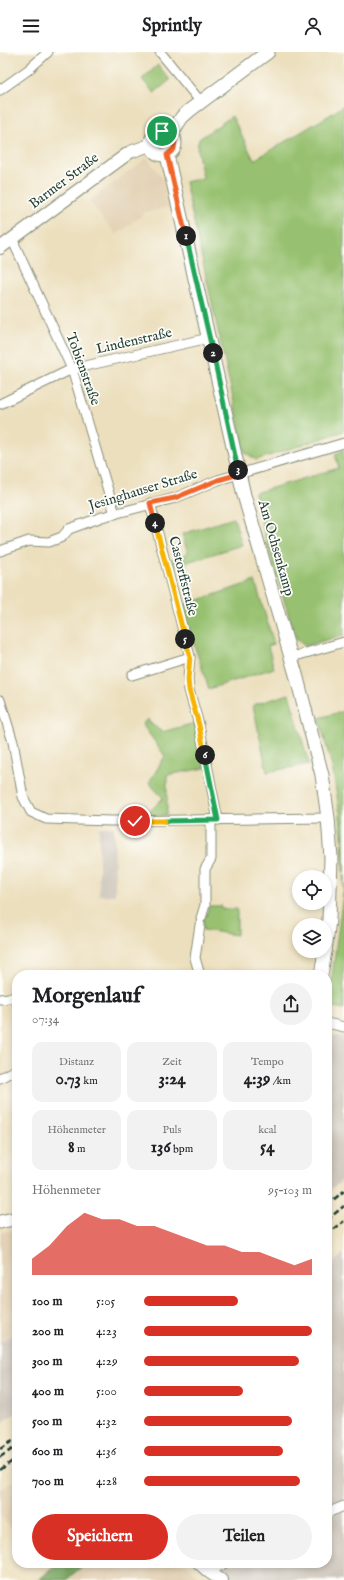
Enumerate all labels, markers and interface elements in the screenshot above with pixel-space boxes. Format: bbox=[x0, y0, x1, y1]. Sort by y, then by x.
icon: menu bbox=[20, 15, 42, 37]
text: Sprintly bbox=[142, 15, 202, 38]
icon: person bbox=[302, 15, 324, 37]
pin bbox=[145, 114, 179, 148]
icon: arrive bbox=[151, 120, 173, 142]
street label: Barmer Straße bbox=[26, 149, 103, 213]
pin: 1 bbox=[176, 226, 196, 246]
text: 1 bbox=[184, 229, 188, 243]
street label: Lindenstraße bbox=[94, 323, 174, 358]
street label: Tobienstraße bbox=[62, 330, 105, 408]
pin: 2 bbox=[203, 343, 223, 363]
text: 2 bbox=[210, 346, 216, 360]
pin: 3 bbox=[228, 460, 248, 480]
text: 3 bbox=[236, 463, 240, 477]
street label: Jesinghauser Straße bbox=[85, 465, 200, 516]
street label: Am Ochsenkamp bbox=[253, 497, 298, 599]
pin: 4 bbox=[145, 513, 165, 533]
text: 4 bbox=[152, 516, 158, 530]
street label: Castorffstraße bbox=[164, 534, 202, 618]
pin: 5 bbox=[175, 629, 195, 649]
text: 5 bbox=[183, 632, 187, 646]
pin: 6 bbox=[195, 745, 215, 765]
text: 6 bbox=[203, 748, 207, 762]
pin bbox=[118, 804, 152, 838]
icon: check bbox=[124, 810, 146, 832]
map controls bbox=[292, 870, 332, 958]
button: locate bbox=[292, 870, 332, 910]
button: layers bbox=[292, 918, 332, 958]
text: Morgenlauf bbox=[32, 982, 141, 1010]
button: share bbox=[270, 983, 312, 1025]
text: 07:34 bbox=[32, 1011, 59, 1028]
text: Distanz bbox=[59, 1055, 94, 1069]
text: Zeit bbox=[162, 1055, 182, 1069]
text: Tempo bbox=[251, 1055, 284, 1069]
text: 0.73 bbox=[56, 1069, 81, 1090]
text: 3:24 bbox=[158, 1069, 186, 1090]
text: 4:39 bbox=[244, 1069, 270, 1090]
text: km bbox=[81, 1074, 98, 1088]
text: /km bbox=[270, 1074, 291, 1088]
text: Höhenmeter bbox=[48, 1123, 106, 1137]
text: Puls bbox=[163, 1123, 181, 1137]
text: kcal bbox=[258, 1123, 277, 1137]
text: 8 bbox=[68, 1137, 75, 1158]
text: 136 bbox=[151, 1137, 171, 1158]
text: 54 bbox=[260, 1137, 275, 1158]
text: m bbox=[75, 1142, 85, 1156]
text: bpm bbox=[171, 1142, 193, 1156]
text: Höhenmeter bbox=[32, 1182, 101, 1199]
text: 95–103 m bbox=[268, 1182, 312, 1199]
text: 100 m bbox=[32, 1293, 62, 1310]
text: 5:05 bbox=[96, 1293, 115, 1310]
text: 200 m bbox=[32, 1323, 64, 1340]
text: 4:23 bbox=[96, 1323, 117, 1340]
text: 300 m bbox=[32, 1353, 63, 1370]
text: 4:29 bbox=[96, 1353, 118, 1370]
text: 400 m bbox=[32, 1383, 64, 1400]
text: 5:00 bbox=[96, 1383, 117, 1400]
text: 500 m bbox=[32, 1413, 62, 1430]
text: 4:32 bbox=[96, 1413, 117, 1430]
text: 600 m bbox=[32, 1443, 63, 1460]
text: 4:36 bbox=[96, 1443, 116, 1460]
text: 700 m bbox=[32, 1473, 64, 1490]
text: 4:28 bbox=[96, 1473, 117, 1490]
button: Speichern bbox=[32, 1514, 168, 1560]
button: Teilen bbox=[176, 1514, 312, 1560]

